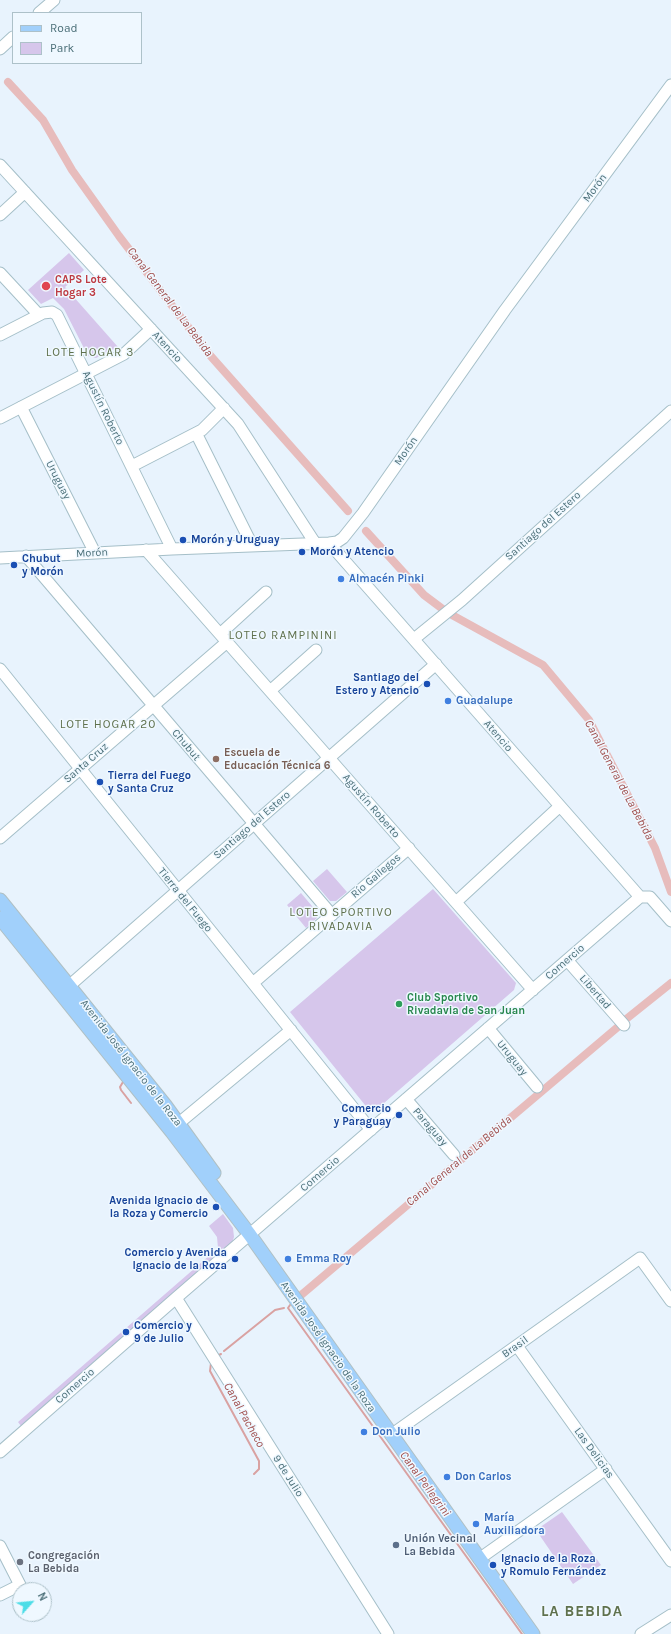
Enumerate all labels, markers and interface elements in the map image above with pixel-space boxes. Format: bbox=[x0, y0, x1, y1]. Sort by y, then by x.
legend bbox=[12, 12, 142, 64]
text: Road bbox=[50, 21, 78, 35]
text: Park bbox=[50, 41, 74, 55]
street label: Morón bbox=[580, 171, 610, 205]
water label: Canal General de La Bebida bbox=[124, 244, 216, 360]
place label: CAPS Lote Hogar 3 bbox=[55, 273, 107, 299]
marker: CAPS Lote Hogar 3 bbox=[40, 280, 52, 292]
street label: Atencio bbox=[149, 329, 185, 365]
district label: LOTE HOGAR 3 bbox=[46, 346, 134, 360]
street label: Agustín Roberto bbox=[79, 369, 127, 447]
street label: Morón bbox=[391, 434, 421, 468]
street label: Uruguay bbox=[43, 458, 73, 502]
street label: Santiago del Estero bbox=[502, 489, 584, 563]
place label: Morón y Uruguay bbox=[191, 533, 279, 547]
marker: Morón y Uruguay bbox=[178, 535, 188, 545]
place label: Morón y Atencio bbox=[310, 545, 394, 559]
street label: Morón bbox=[76, 546, 108, 560]
marker: Morón y Atencio bbox=[297, 547, 307, 557]
place label: Chubut y Morón bbox=[22, 552, 64, 578]
marker: Chubut y Morón bbox=[9, 560, 19, 570]
place label: Almacén Pinki bbox=[349, 572, 424, 586]
marker: Almacén Pinki bbox=[336, 574, 346, 584]
district label: LOTEO RAMPININI bbox=[228, 629, 338, 643]
place label: Santiago del Estero y Atencio bbox=[335, 671, 419, 697]
marker: Santiago del Estero y Atencio bbox=[422, 679, 432, 689]
place label: Guadalupe bbox=[456, 694, 513, 708]
marker: Guadalupe bbox=[443, 696, 453, 706]
street label: Atencio bbox=[481, 717, 515, 755]
district label: LOTE HOGAR 20 bbox=[60, 718, 156, 732]
water label: Canal General de La Bebida bbox=[581, 718, 657, 842]
street label: Chubut bbox=[169, 726, 203, 764]
street label: Santa Cruz bbox=[61, 740, 111, 786]
place label: Escuela de Educación Técnica 6 bbox=[224, 746, 330, 772]
marker: Escuela de Educación Técnica 6 bbox=[211, 754, 221, 764]
place label: Tierra del Fuego y Santa Cruz bbox=[108, 769, 191, 795]
street label: Agustín Roberto bbox=[340, 771, 402, 841]
marker: Tierra del Fuego y Santa Cruz bbox=[95, 777, 105, 787]
street label: Santiago del Estero bbox=[211, 788, 293, 862]
street label: Río Gallegos bbox=[348, 851, 404, 901]
street label: Tierra del Fuego bbox=[155, 865, 215, 935]
district label: LOTEO SPORTIVO RIVADAVIA bbox=[289, 906, 393, 934]
street label: Comercio bbox=[543, 941, 587, 983]
street label: Libertad bbox=[576, 972, 614, 1012]
place label: Club Sportivo Rivadavia de San Juan bbox=[407, 991, 525, 1017]
street label: Avenida José Ignacio de la Roza bbox=[77, 997, 185, 1129]
marker: Club Sportivo Rivadavia de San Juan bbox=[394, 999, 404, 1009]
street label: Uruguay bbox=[494, 1038, 530, 1078]
place label: Comercio y Paraguay bbox=[334, 1102, 391, 1128]
street label: Paraguay bbox=[410, 1105, 450, 1149]
marker: Comercio y Paraguay bbox=[394, 1110, 404, 1120]
water label: Canal General de La Bebida bbox=[403, 1113, 515, 1209]
street label: Comercio bbox=[298, 1153, 342, 1195]
place label: Avenida Ignacio de la Roza y Comercio bbox=[109, 1194, 208, 1220]
marker: Avenida Ignacio de la Roza y Comercio bbox=[211, 1202, 221, 1212]
place label: Comercio y Avenida Ignacio de la Roza bbox=[125, 1246, 227, 1272]
place label: Emma Roy bbox=[296, 1252, 351, 1266]
marker: Comercio y Avenida Ignacio de la Roza bbox=[230, 1254, 240, 1264]
marker: Emma Roy bbox=[283, 1254, 293, 1264]
street label: Avenida José Ignacio de la Roza bbox=[278, 1279, 378, 1415]
place label: Comercio y 9 de Julio bbox=[134, 1319, 192, 1345]
marker: Comercio y 9 de Julio bbox=[121, 1327, 131, 1337]
street label: Brasil bbox=[499, 1333, 531, 1361]
street label: Comercio bbox=[53, 1365, 97, 1407]
water label: Canal Pacheco bbox=[220, 1380, 268, 1450]
place label: Don Julio bbox=[372, 1425, 420, 1439]
street label: Las Delicias bbox=[571, 1425, 617, 1481]
marker: Don Julio bbox=[359, 1427, 369, 1437]
water label: Canal Pellegrini bbox=[396, 1449, 454, 1519]
street label: 9 de Julio bbox=[270, 1452, 306, 1500]
place label: Don Carlos bbox=[455, 1470, 512, 1484]
marker: Don Carlos bbox=[442, 1472, 452, 1482]
place label: María Auxiliadora bbox=[484, 1511, 545, 1537]
marker: María Auxiliadora bbox=[471, 1519, 481, 1529]
place label: Unión Vecinal La Bebida bbox=[404, 1532, 476, 1558]
marker: Unión Vecinal La Bebida bbox=[391, 1540, 401, 1550]
place label: Congregación La Bebida bbox=[28, 1549, 100, 1575]
place label: Ignacio de la Roza y Romulo Fernández bbox=[501, 1552, 606, 1578]
marker: Congregación La Bebida bbox=[15, 1557, 25, 1567]
marker: Ignacio de la Roza y Romulo Fernández bbox=[488, 1560, 498, 1570]
north arrow bbox=[12, 1582, 52, 1622]
text: N bbox=[35, 1590, 50, 1603]
district label: LA BEBIDA bbox=[541, 1603, 623, 1621]

